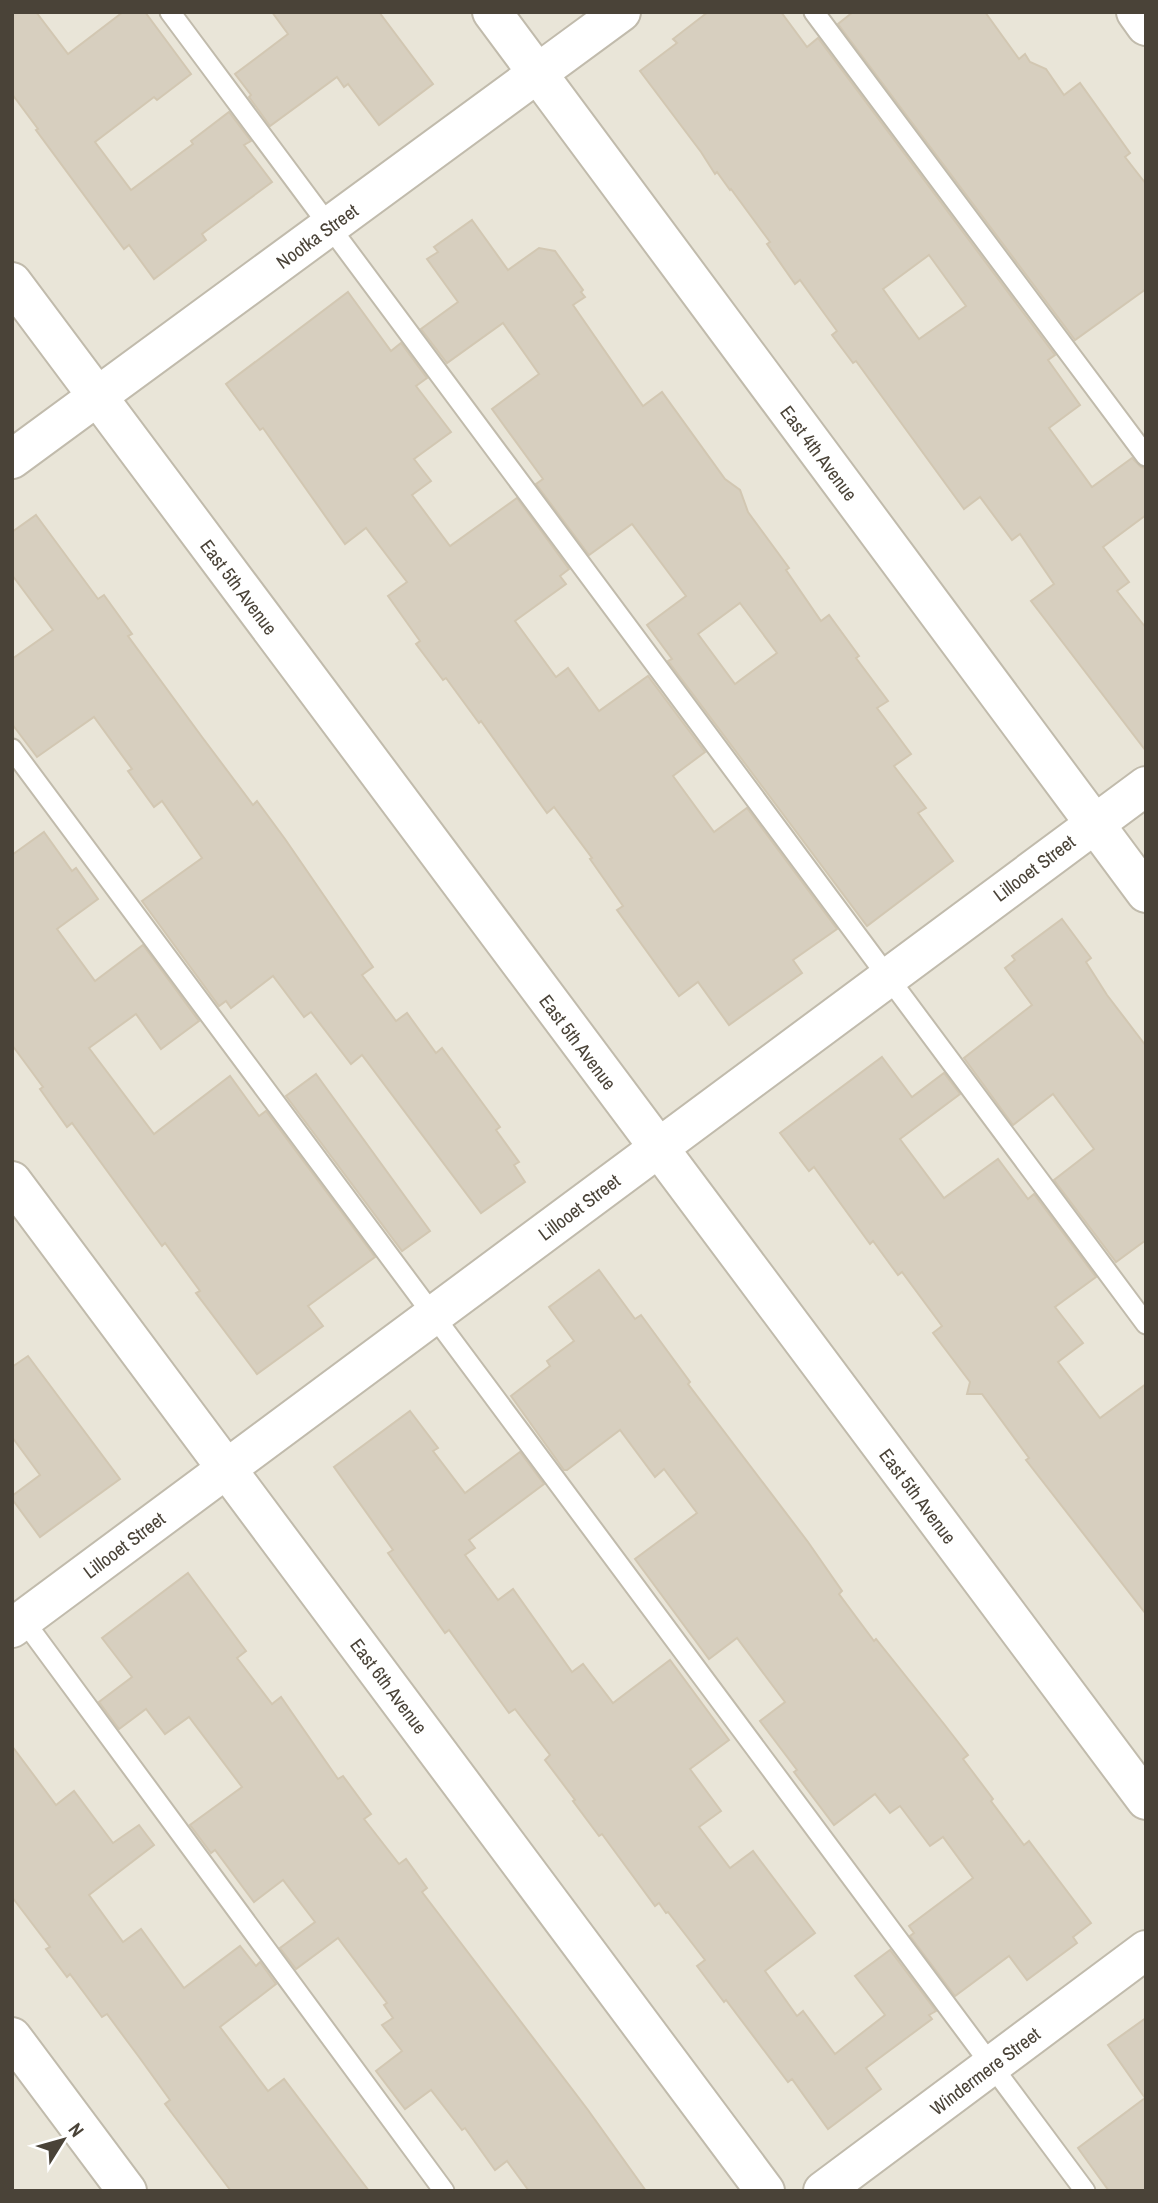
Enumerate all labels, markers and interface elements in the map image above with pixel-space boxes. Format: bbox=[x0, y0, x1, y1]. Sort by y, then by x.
street label: Nootka Street bbox=[271, 197, 364, 275]
street label: East 4th Avenue bbox=[775, 400, 863, 506]
street label: East 5th Avenue bbox=[195, 534, 283, 640]
street label: Lillooet Street bbox=[988, 828, 1081, 907]
street label: East 5th Avenue bbox=[534, 989, 622, 1095]
street label: Lillooet Street bbox=[533, 1167, 626, 1246]
street label: East 5th Avenue bbox=[874, 1443, 962, 1549]
street label: Lillooet Street bbox=[78, 1505, 171, 1584]
street label: East 6th Avenue bbox=[345, 1633, 433, 1739]
street label: Windermere Street bbox=[925, 2021, 1046, 2121]
north arrow bbox=[28, 2105, 98, 2175]
text: N bbox=[63, 2117, 90, 2142]

